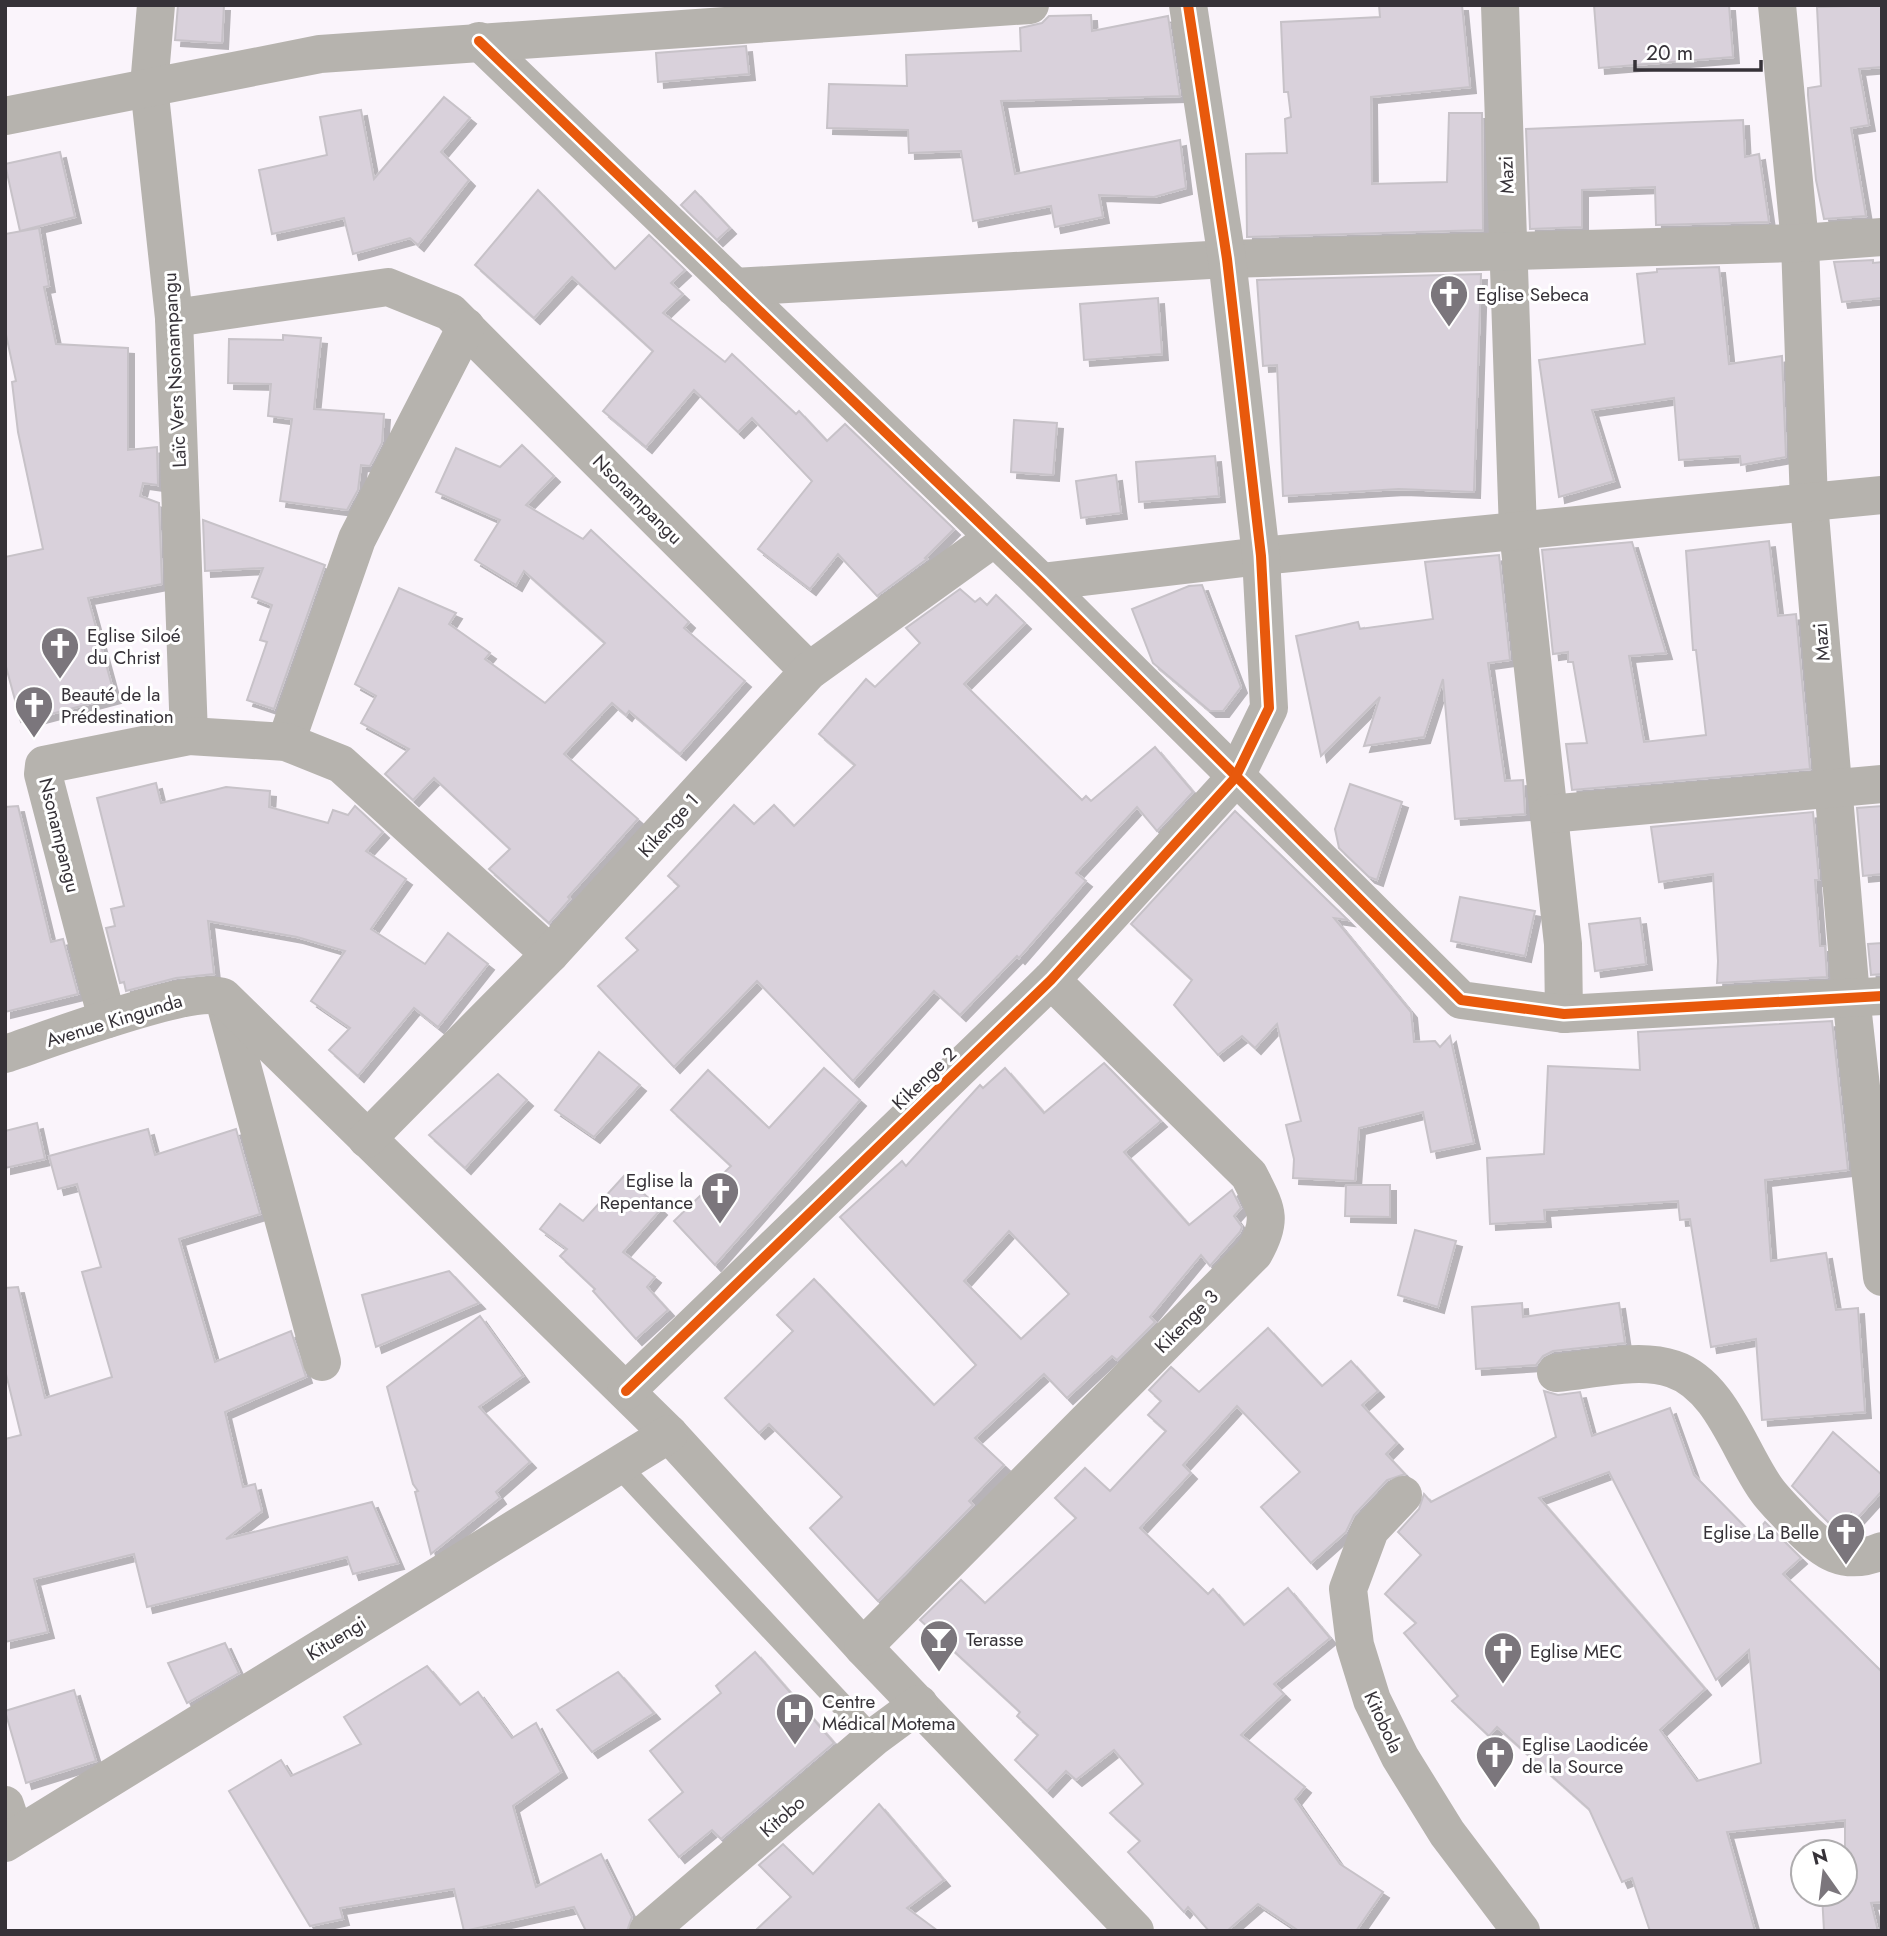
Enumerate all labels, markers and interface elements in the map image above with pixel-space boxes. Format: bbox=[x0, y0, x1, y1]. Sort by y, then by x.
scale bar bbox=[1635, 28, 1761, 72]
text: 20 m bbox=[1646, 38, 1693, 68]
street label: Mazi bbox=[1492, 155, 1521, 195]
street label: Laïc Vers Nsonampangu bbox=[156, 272, 193, 468]
church icon: Eglise Sebeca bbox=[1428, 273, 1470, 328]
place label: Eglise Sebeca bbox=[1476, 281, 1589, 308]
street label: Nsonampangu bbox=[587, 448, 689, 550]
place label: Eglise Siloé du Christ bbox=[87, 622, 181, 671]
street label: Mazi bbox=[1806, 622, 1837, 662]
church icon: Eglise Siloé du Christ bbox=[39, 625, 81, 680]
place label: Beauté de la Prédestination bbox=[61, 681, 174, 730]
church icon: Beauté de la Prédestination bbox=[13, 684, 55, 739]
street label: Nsonampangu bbox=[32, 775, 87, 895]
street label: Kikenge 1 bbox=[632, 787, 705, 863]
street label: Avenue Kingunda bbox=[43, 987, 186, 1054]
street label: Kikenge 2 bbox=[886, 1041, 963, 1116]
place label: Eglise la Repentance bbox=[599, 1167, 693, 1216]
church icon: Eglise la Repentance bbox=[699, 1170, 741, 1225]
street label: Kikenge 3 bbox=[1148, 1283, 1224, 1359]
church icon: Eglise La Belle bbox=[1825, 1511, 1867, 1566]
place label: Eglise La Belle bbox=[1703, 1519, 1819, 1546]
street label: Kituengi bbox=[301, 1610, 371, 1667]
bar icon: Terasse bbox=[918, 1618, 960, 1673]
place label: Terasse bbox=[966, 1626, 1024, 1653]
church icon: Eglise MEC bbox=[1482, 1630, 1524, 1685]
place label: Eglise MEC bbox=[1530, 1638, 1623, 1665]
street label: Kitobola bbox=[1358, 1687, 1410, 1758]
place label: Centre Médical Motema bbox=[822, 1688, 955, 1737]
hospital icon: Centre Médical Motema bbox=[774, 1691, 816, 1746]
place label: Eglise Laodicée de la Source bbox=[1522, 1731, 1648, 1780]
church icon: Eglise Laodicée de la Source bbox=[1474, 1734, 1516, 1789]
street label: Kitobo bbox=[754, 1789, 811, 1844]
north arrow bbox=[1789, 1838, 1859, 1908]
text: N bbox=[1809, 1842, 1831, 1872]

